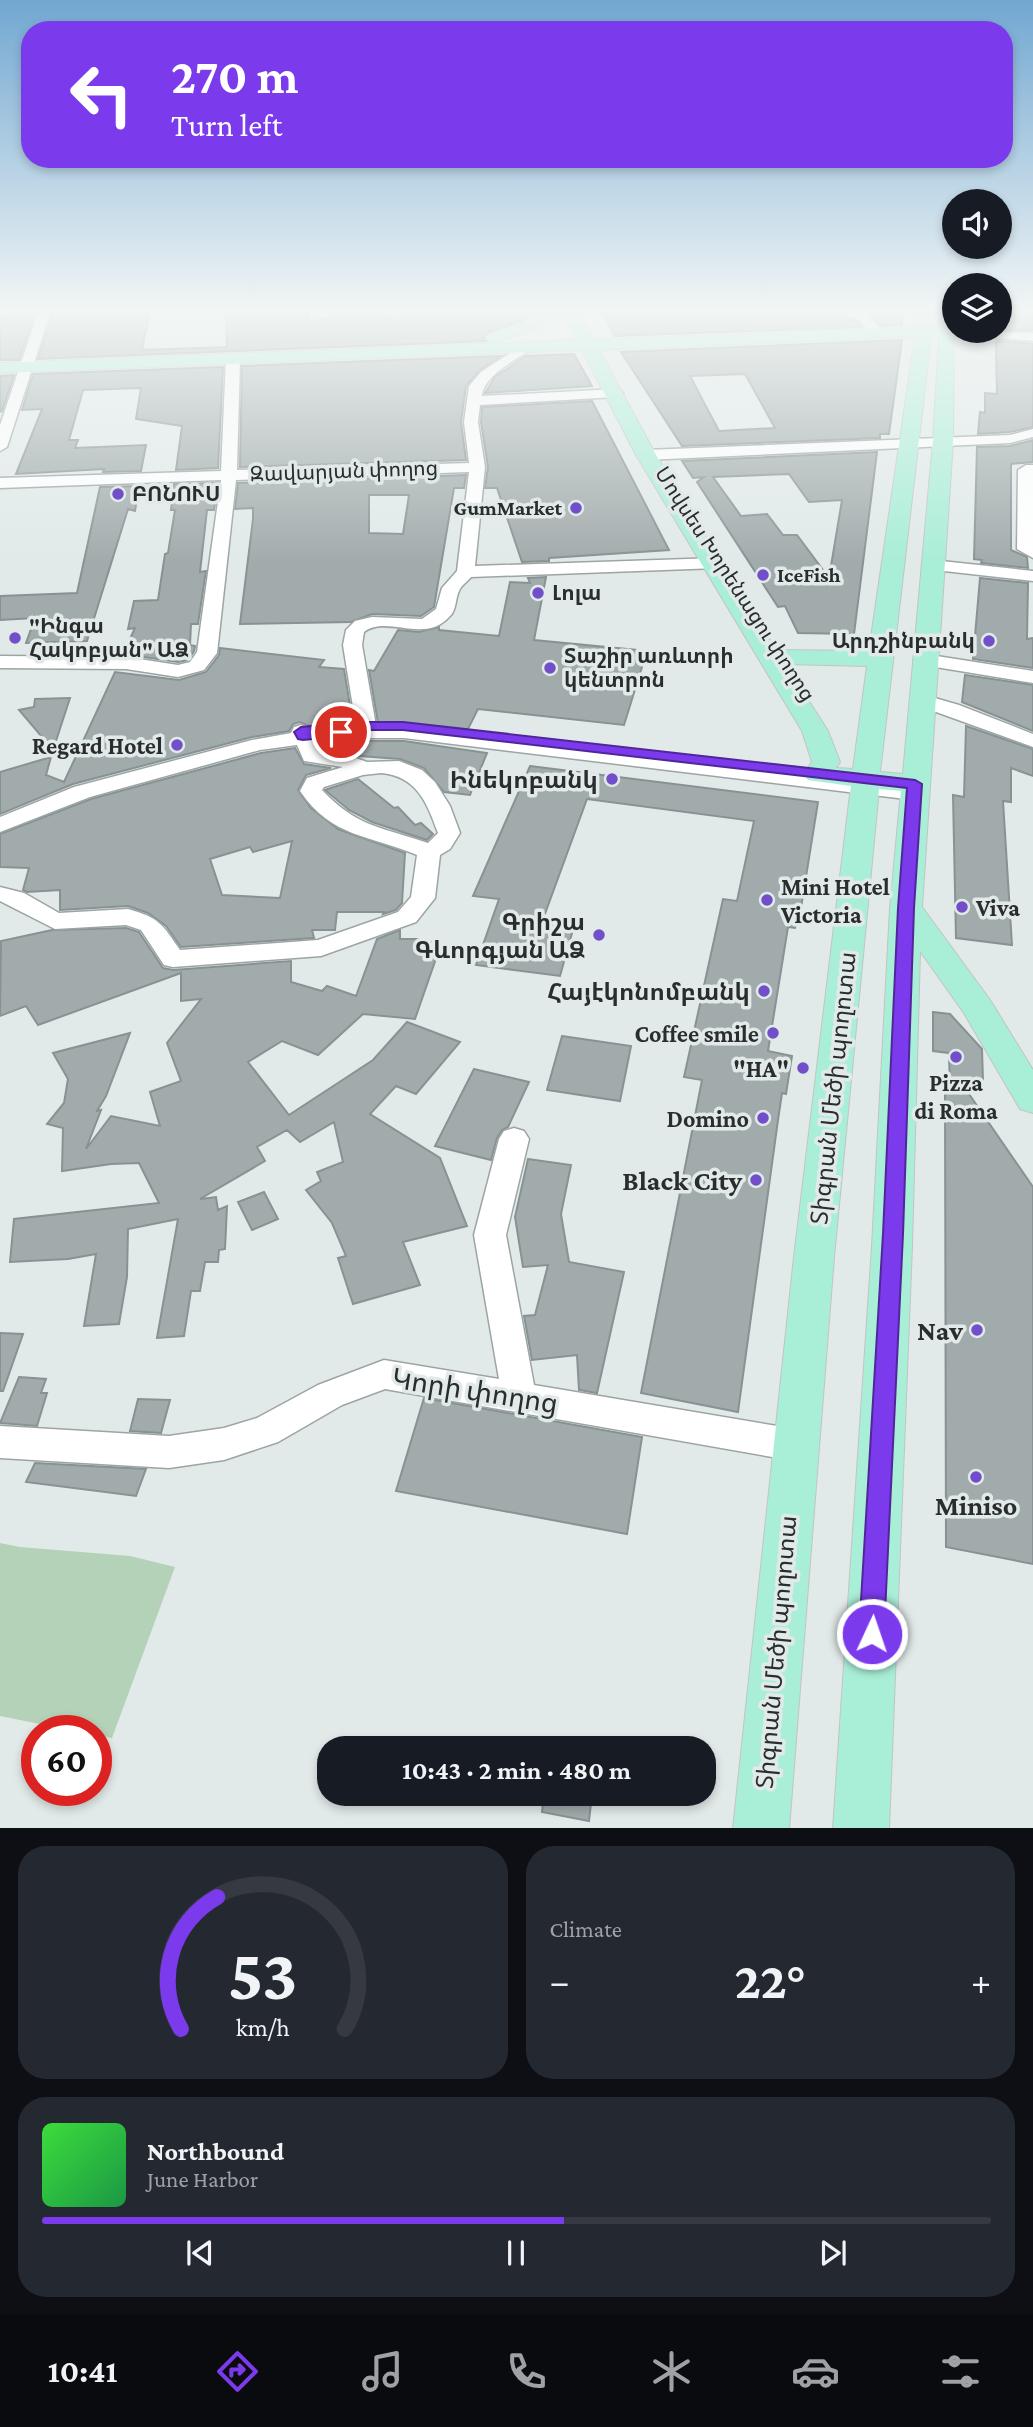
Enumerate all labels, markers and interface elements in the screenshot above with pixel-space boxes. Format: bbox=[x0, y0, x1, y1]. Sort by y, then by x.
icon: left bbox=[56, 49, 147, 140]
text: 270 m bbox=[171, 49, 299, 104]
text: Turn left bbox=[171, 107, 282, 143]
map controls bbox=[942, 189, 1012, 343]
button: sound bbox=[942, 189, 1012, 259]
button: layers bbox=[942, 273, 1012, 343]
street label: Զավարյան փողոց bbox=[249, 456, 439, 486]
street label: Մովսես Խորենացու փողոց bbox=[650, 462, 820, 706]
place label: ԲՈՆՈՒՍ bbox=[132, 482, 220, 506]
marker: ԲՈՆՈՒՍ bbox=[110, 486, 126, 502]
place label: GumMarket bbox=[454, 496, 562, 520]
marker: GumMarket bbox=[568, 500, 584, 516]
place label: IceFish bbox=[777, 563, 841, 587]
marker: IceFish bbox=[755, 567, 771, 583]
place label: Լոլա bbox=[552, 581, 602, 605]
marker: Լոլա bbox=[530, 585, 546, 601]
place label: "Ինգա Հակոբյան" ԱՁ bbox=[29, 614, 189, 662]
place label: Արդշինբանկ bbox=[832, 629, 975, 653]
marker: "Ինգա Հակոբյան" ԱՁ bbox=[7, 630, 23, 646]
marker: Արդշինբանկ bbox=[981, 633, 997, 649]
place label: Տաշիր առևտրի կենտրոն bbox=[564, 644, 734, 692]
marker: Տաշիր առևտրի կենտրոն bbox=[542, 660, 558, 676]
pin bbox=[311, 702, 371, 762]
icon: arrive bbox=[322, 713, 360, 751]
place label: Regard Hotel bbox=[32, 732, 163, 759]
marker: Regard Hotel bbox=[169, 737, 185, 753]
place label: Ինեկոբանկ bbox=[450, 766, 598, 794]
marker: Ինեկոբանկ bbox=[604, 771, 620, 787]
place label: Mini Hotel Victoria bbox=[780, 873, 890, 928]
marker: Mini Hotel Victoria bbox=[759, 892, 775, 908]
place label: Viva bbox=[975, 894, 1020, 921]
marker: Viva bbox=[954, 899, 970, 915]
place label: Գրիշա Գևորգյան ԱՁ bbox=[415, 908, 585, 964]
marker: Գրիշա Գևորգյան ԱՁ bbox=[591, 927, 607, 943]
street label: Տիգրան Մեծի պողոտա bbox=[805, 950, 862, 1226]
place label: Հայէկոնոմբանկ bbox=[547, 978, 750, 1006]
marker: Հայէկոնոմբանկ bbox=[756, 983, 772, 999]
place label: Coffee smile bbox=[635, 1020, 759, 1047]
marker: Coffee smile bbox=[765, 1025, 781, 1041]
marker: Pizza di Roma bbox=[948, 1049, 964, 1065]
place label: "HA" bbox=[733, 1055, 789, 1082]
marker: "HA" bbox=[795, 1060, 811, 1076]
place label: Pizza di Roma bbox=[914, 1069, 998, 1124]
place label: Domino bbox=[666, 1105, 749, 1132]
marker: Domino bbox=[755, 1110, 771, 1126]
place label: Black City bbox=[622, 1165, 742, 1196]
marker: Black City bbox=[748, 1172, 764, 1188]
place label: Nav bbox=[917, 1315, 963, 1346]
marker: Nav bbox=[969, 1322, 985, 1338]
street label: Կորի փողոց bbox=[390, 1363, 560, 1420]
marker: Miniso bbox=[968, 1469, 984, 1485]
place label: Miniso bbox=[935, 1490, 1017, 1521]
street label: Տիգրան Մեծի պողոտա bbox=[751, 1514, 802, 1790]
position arrow bbox=[835, 1597, 909, 1671]
speed limit sign: 60 bbox=[21, 1715, 112, 1806]
text: 10:43 · 2 min · 480 m bbox=[402, 1756, 631, 1785]
text: Climate bbox=[550, 1916, 622, 1942]
text: 53 bbox=[228, 1934, 298, 2015]
text: 22° bbox=[734, 1951, 806, 2009]
text: − bbox=[550, 1960, 570, 2002]
text: + bbox=[971, 1960, 991, 2002]
text: km/h bbox=[236, 2013, 290, 2040]
text: Northbound bbox=[147, 2137, 284, 2166]
text: June Harbor bbox=[147, 2166, 258, 2192]
icon: previous bbox=[181, 2234, 219, 2272]
icon: pause bbox=[497, 2234, 535, 2272]
icon: next bbox=[814, 2234, 852, 2272]
icon: directions bbox=[213, 2347, 262, 2396]
icon: music bbox=[358, 2347, 407, 2396]
icon: phone bbox=[502, 2347, 551, 2396]
icon: climate bbox=[647, 2347, 696, 2396]
icon: car bbox=[791, 2347, 840, 2396]
icon: filters bbox=[936, 2347, 985, 2396]
text: 10:41 bbox=[48, 2353, 117, 2389]

